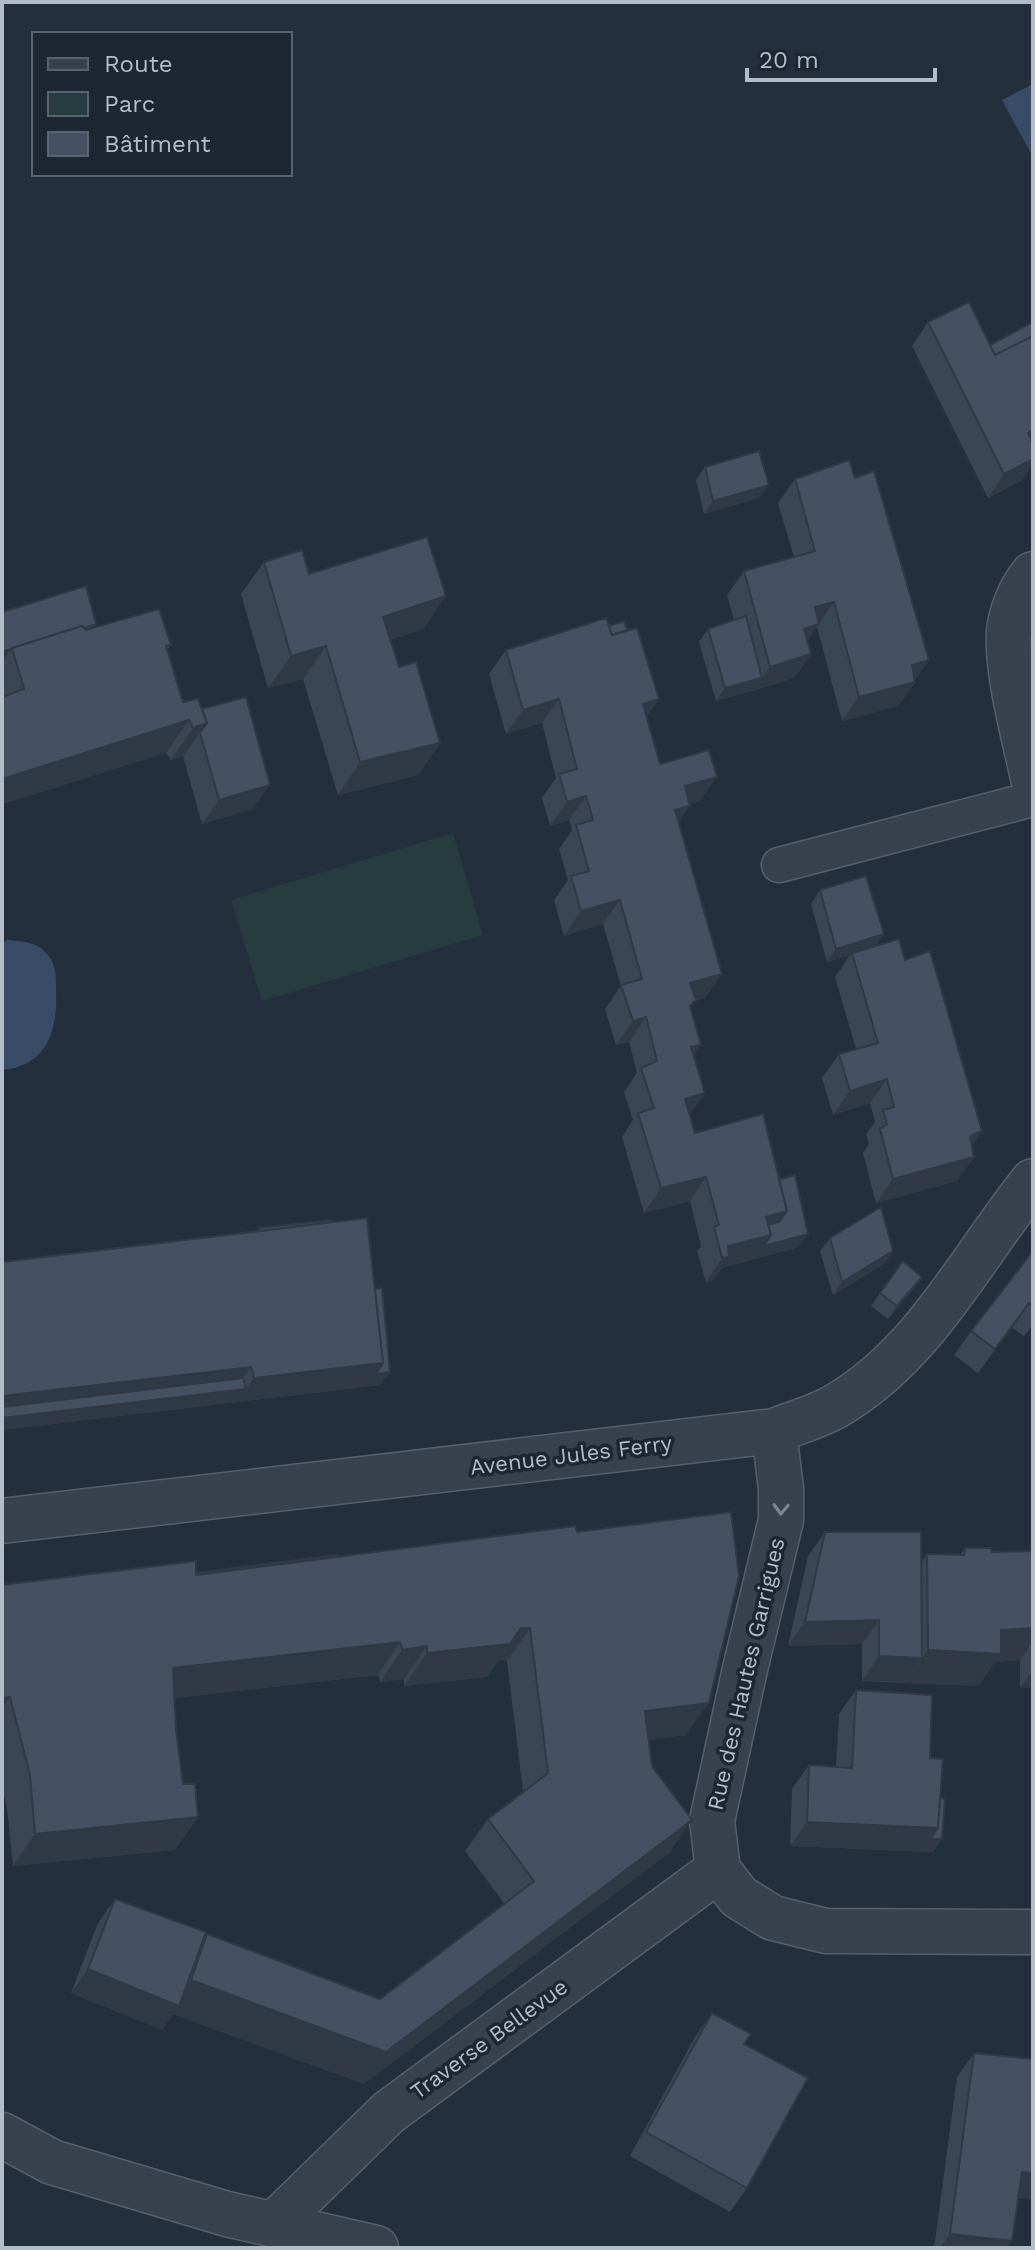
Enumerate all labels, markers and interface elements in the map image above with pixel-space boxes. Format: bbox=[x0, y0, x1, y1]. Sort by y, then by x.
legend bbox=[32, 32, 292, 176]
scale bar bbox=[747, 32, 935, 82]
text: 20 m bbox=[759, 46, 819, 74]
text: Route bbox=[104, 50, 173, 78]
text: Parc bbox=[104, 90, 155, 118]
text: Bâtiment bbox=[104, 130, 211, 158]
street label: Avenue Jules Ferry bbox=[469, 1430, 674, 1480]
one-way arrow bbox=[772, 1503, 789, 1516]
street label: Rue des Hautes Garrigues bbox=[702, 1535, 790, 1813]
street label: Traverse Bellevue bbox=[406, 1974, 572, 2104]

